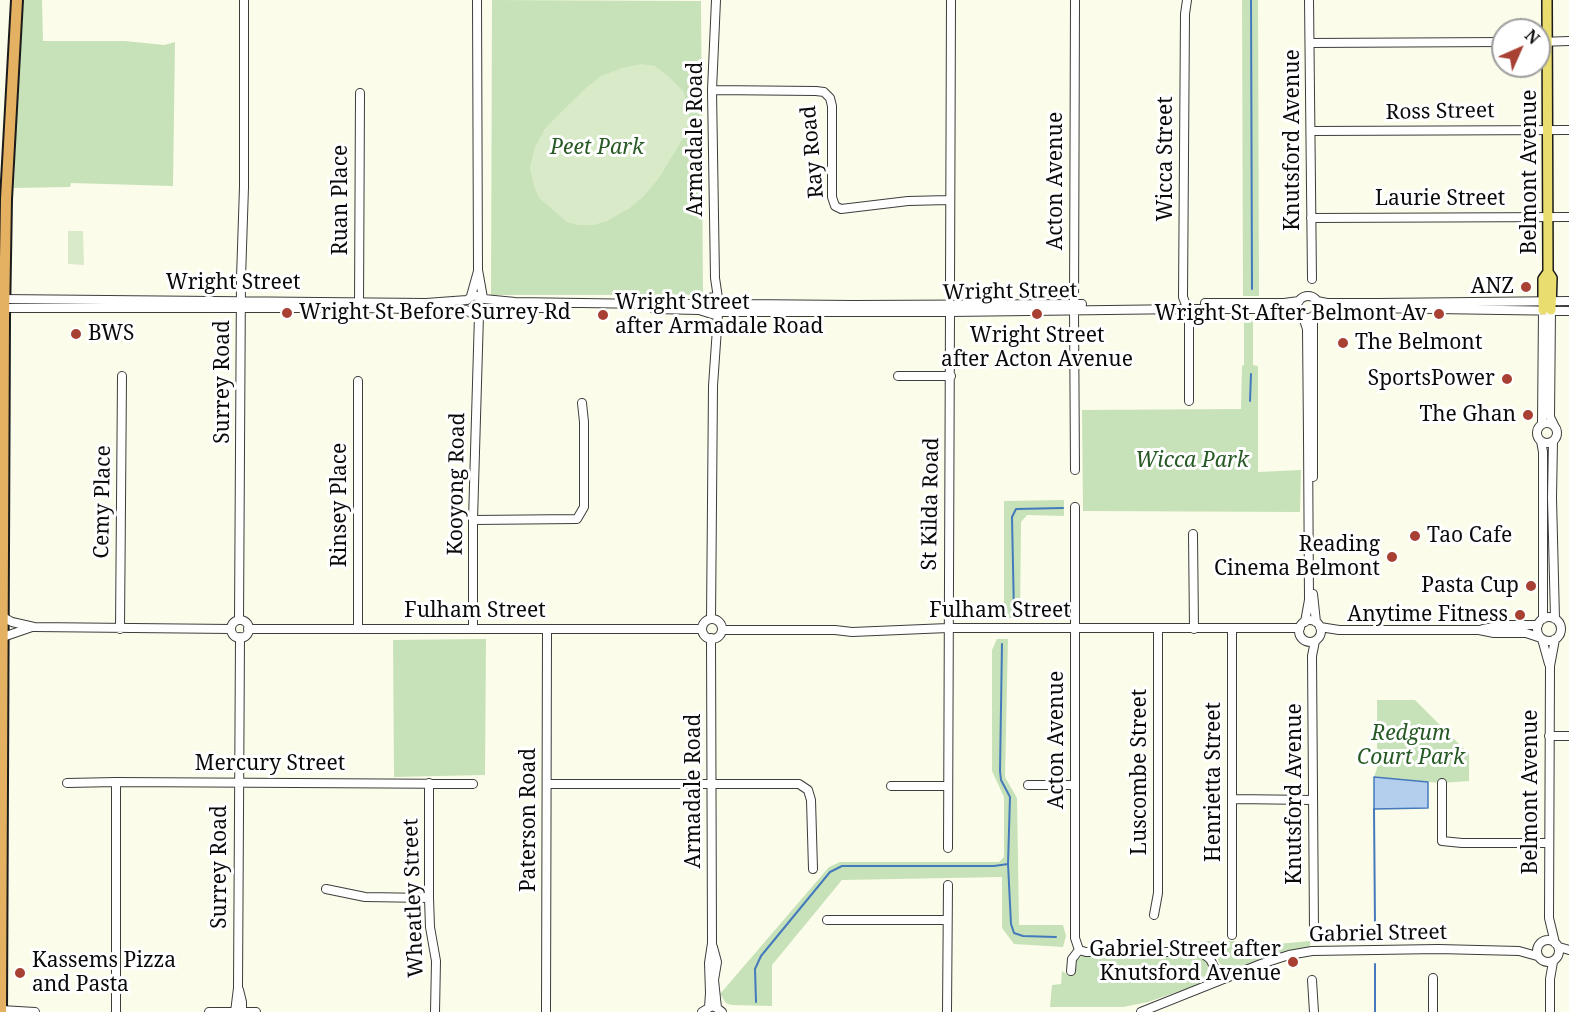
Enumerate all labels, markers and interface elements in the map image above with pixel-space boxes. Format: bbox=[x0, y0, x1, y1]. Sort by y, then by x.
north arrow bbox=[1491, 18, 1551, 78]
text: N bbox=[1520, 24, 1545, 49]
street label: Knutsford Avenue bbox=[1280, 49, 1306, 231]
street label: Armadale Road bbox=[683, 62, 709, 216]
street label: Belmont Avenue bbox=[1517, 90, 1543, 254]
street label: Wicca Street bbox=[1153, 96, 1179, 222]
street label: Ross Street bbox=[1385, 98, 1495, 126]
street label: Ray Road bbox=[796, 105, 830, 199]
street label: Acton Avenue bbox=[1043, 112, 1069, 250]
park label: Peet Park bbox=[550, 135, 644, 161]
street label: Ruan Place bbox=[328, 145, 354, 255]
street label: Laurie Street bbox=[1375, 186, 1505, 212]
street label: Wright Street bbox=[166, 270, 300, 296]
place label: ANZ bbox=[1471, 274, 1514, 300]
street label: Wright Street bbox=[942, 278, 1078, 306]
marker: ANZ bbox=[1519, 280, 1533, 294]
place label: Wright Street after Armadale Road bbox=[615, 290, 823, 340]
place label: Wright St Before Surrey Rd bbox=[299, 300, 571, 326]
place label: Wright St After Belmont Av bbox=[1155, 301, 1427, 327]
marker: Wright St Before Surrey Rd bbox=[280, 306, 294, 320]
marker: Wright Street after Acton Avenue bbox=[1030, 307, 1044, 321]
marker: Wright St After Belmont Av bbox=[1432, 307, 1446, 321]
marker: Wright Street after Armadale Road bbox=[596, 308, 610, 322]
street label: Surrey Road bbox=[210, 320, 236, 444]
place label: BWS bbox=[88, 321, 135, 347]
place label: Wright Street after Acton Avenue bbox=[941, 323, 1133, 373]
marker: BWS bbox=[69, 327, 83, 341]
place label: The Belmont bbox=[1355, 330, 1482, 356]
marker: The Belmont bbox=[1336, 336, 1350, 350]
place label: SportsPower bbox=[1368, 366, 1495, 392]
marker: SportsPower bbox=[1500, 372, 1514, 386]
place label: The Ghan bbox=[1419, 402, 1516, 428]
marker: The Ghan bbox=[1521, 408, 1535, 422]
street label: Kooyong Road bbox=[443, 412, 471, 556]
street label: St Kilda Road bbox=[917, 437, 945, 571]
street label: Rinsey Place bbox=[327, 443, 353, 567]
street label: Cemy Place bbox=[89, 445, 117, 559]
park label: Wicca Park bbox=[1135, 448, 1249, 474]
place label: Tao Cafe bbox=[1427, 523, 1512, 549]
marker: Tao Cafe bbox=[1408, 529, 1422, 543]
place label: Reading Cinema Belmont bbox=[1214, 532, 1380, 582]
marker: Reading Cinema Belmont bbox=[1385, 550, 1399, 564]
place label: Pasta Cup bbox=[1421, 573, 1519, 599]
marker: Pasta Cup bbox=[1524, 579, 1538, 593]
street label: Fulham Street bbox=[404, 598, 546, 624]
street label: Fulham Street bbox=[929, 598, 1071, 624]
place label: Anytime Fitness bbox=[1347, 602, 1508, 628]
marker: Anytime Fitness bbox=[1513, 608, 1527, 622]
street label: Acton Avenue bbox=[1044, 671, 1070, 809]
street label: Luscombe Street bbox=[1127, 689, 1153, 855]
street label: Henrietta Street bbox=[1201, 702, 1227, 862]
street label: Knutsford Avenue bbox=[1282, 703, 1308, 885]
street label: Belmont Avenue bbox=[1518, 710, 1544, 874]
street label: Armadale Road bbox=[681, 714, 707, 868]
park label: Redgum Court Park bbox=[1357, 721, 1465, 771]
street label: Paterson Road bbox=[516, 748, 542, 892]
street label: Mercury Street bbox=[195, 751, 345, 777]
street label: Surrey Road bbox=[207, 805, 233, 929]
street label: Wheatley Street bbox=[399, 818, 429, 978]
street label: Gabriel Street bbox=[1309, 920, 1447, 948]
place label: Gabriel Street after Knutsford Avenue bbox=[1089, 937, 1281, 987]
place label: Kassems Pizza and Pasta bbox=[32, 948, 176, 998]
marker: Gabriel Street after Knutsford Avenue bbox=[1286, 955, 1300, 969]
marker: Kassems Pizza and Pasta bbox=[13, 966, 27, 980]

